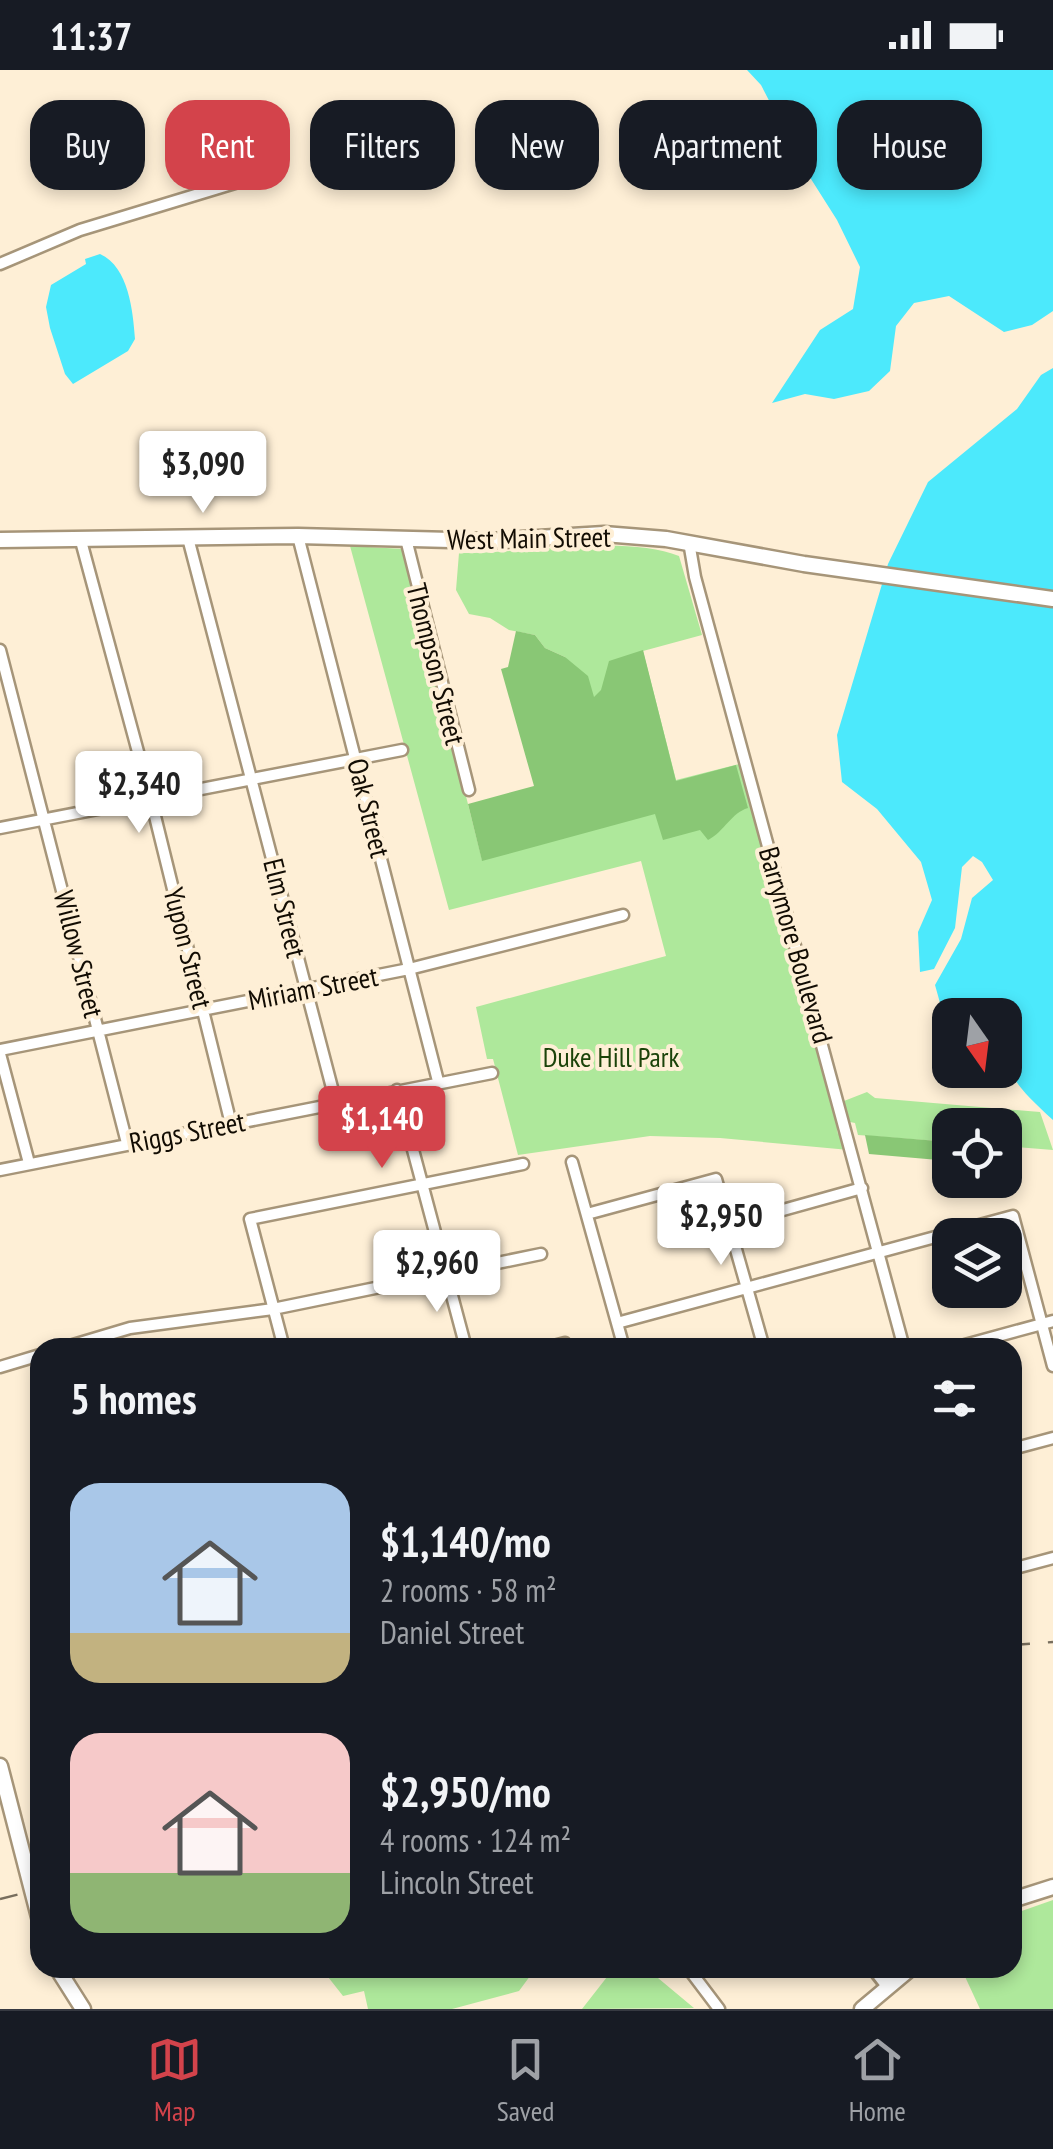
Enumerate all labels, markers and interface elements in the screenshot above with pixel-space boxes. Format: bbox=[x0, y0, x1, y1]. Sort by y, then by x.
text: 11:37 bbox=[50, 11, 132, 60]
chip: Buy bbox=[30, 100, 145, 190]
chip: Rent bbox=[165, 100, 290, 190]
chip: Filters bbox=[310, 100, 455, 190]
chip: New bbox=[475, 100, 599, 190]
chip: Apartment bbox=[619, 100, 817, 190]
chip: House bbox=[837, 100, 982, 190]
pin: $3,090 bbox=[122, 431, 284, 516]
text: $3,090 bbox=[161, 442, 245, 484]
street label: West Main Street bbox=[447, 518, 611, 557]
street label: Thompson Street bbox=[399, 579, 474, 749]
pin: $2,340 bbox=[58, 751, 220, 836]
street label: Oak Street bbox=[339, 755, 400, 861]
text: $2,340 bbox=[97, 762, 181, 804]
street label: Barrymore Boulevard bbox=[751, 842, 842, 1047]
street label: Elm Street bbox=[255, 855, 316, 961]
street label: Yupon Street bbox=[156, 883, 221, 1013]
street label: Willow Street bbox=[46, 886, 113, 1022]
street label: Miriam Street bbox=[245, 957, 381, 1018]
north arrow bbox=[932, 998, 1022, 1088]
map controls bbox=[932, 998, 1022, 1308]
park label: Duke Hill Park bbox=[543, 1038, 679, 1075]
pin: $1,140 bbox=[301, 1086, 463, 1171]
text: $1,140 bbox=[340, 1097, 424, 1139]
street label: Riggs Street bbox=[126, 1102, 248, 1161]
button: locate bbox=[932, 1108, 1022, 1198]
pin: $2,950 bbox=[640, 1183, 802, 1268]
text: $2,950 bbox=[679, 1194, 763, 1236]
button: layers bbox=[932, 1218, 1022, 1308]
pin: $2,960 bbox=[356, 1230, 518, 1315]
text: $2,960 bbox=[395, 1241, 479, 1283]
text: 5 homes bbox=[70, 1371, 197, 1426]
icon: filters bbox=[927, 1371, 982, 1426]
text: $1,140/mo bbox=[380, 1514, 551, 1569]
icon: home bbox=[150, 1523, 270, 1643]
text: 2 rooms · 58 m² bbox=[380, 1569, 557, 1611]
text: Daniel Street bbox=[380, 1611, 524, 1653]
text: $2,950/mo bbox=[380, 1764, 551, 1819]
icon: home bbox=[150, 1773, 270, 1893]
text: 4 rooms · 124 m² bbox=[380, 1819, 571, 1861]
text: Lincoln Street bbox=[380, 1861, 533, 1903]
tab: Map bbox=[147, 2032, 202, 2129]
tab: Saved bbox=[497, 2032, 554, 2129]
tab: Home bbox=[849, 2032, 906, 2129]

